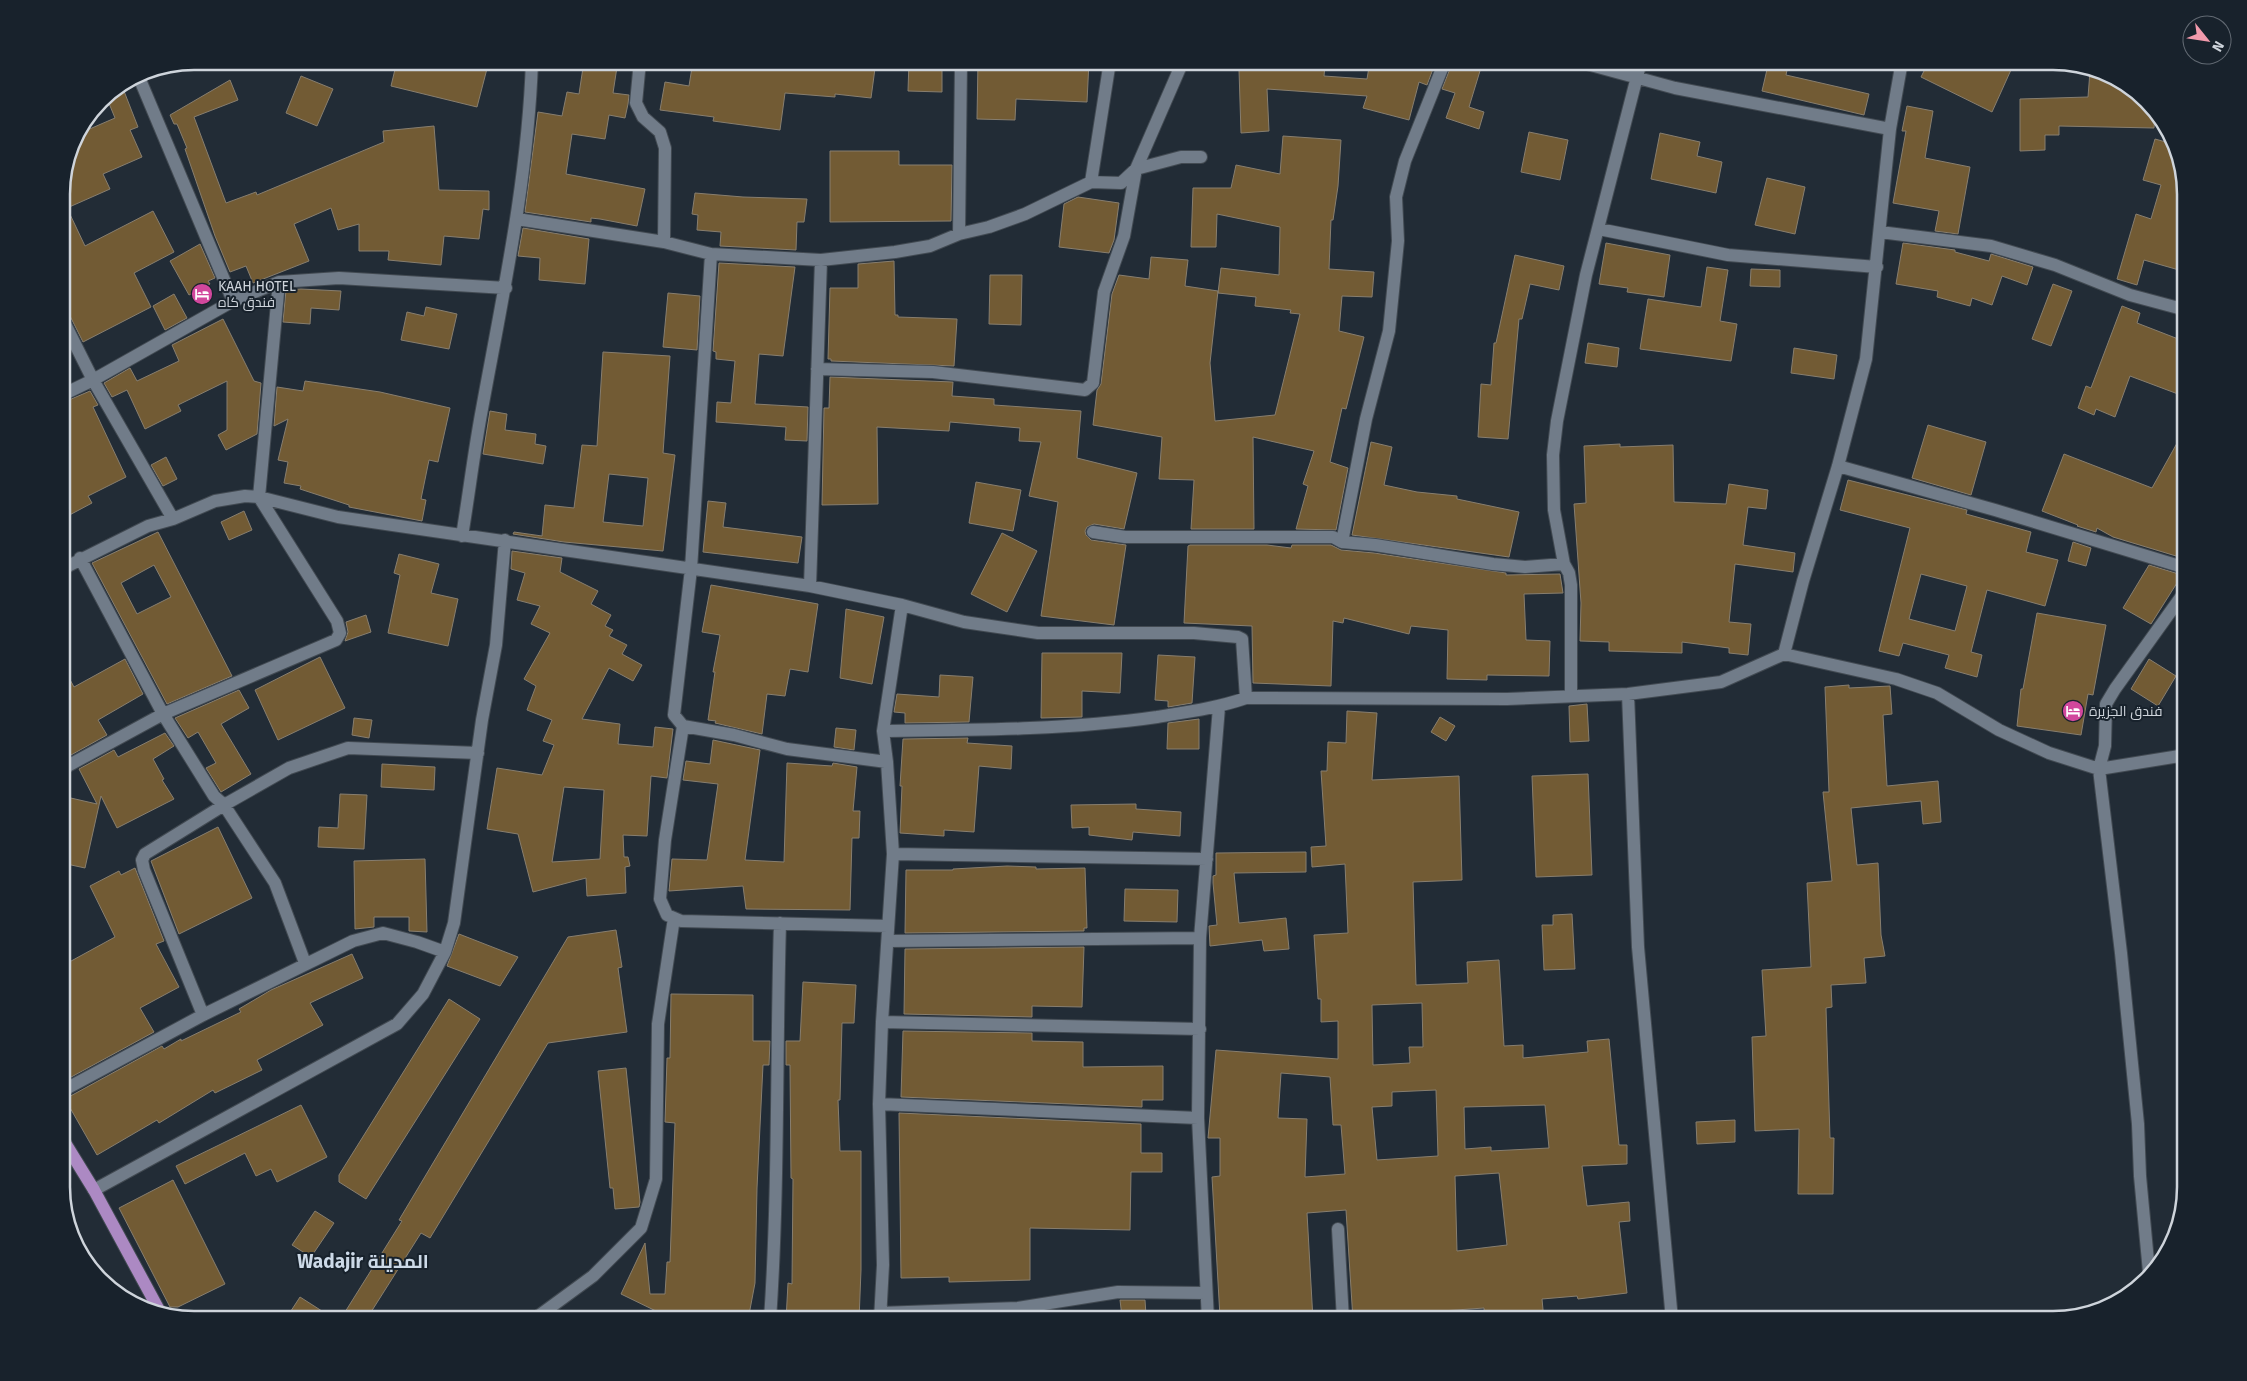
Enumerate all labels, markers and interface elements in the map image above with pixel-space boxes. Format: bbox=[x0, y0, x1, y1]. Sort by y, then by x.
north arrow bbox=[2182, 15, 2232, 65]
text: N bbox=[2208, 38, 2228, 55]
place label: KAAH HOTEL فندق كاه bbox=[218, 278, 296, 311]
hotel icon: KAAH HOTEL فندق كاه bbox=[190, 282, 214, 306]
hotel icon: فندق الجزيرة bbox=[2061, 699, 2085, 723]
place label: فندق الجزيرة bbox=[2089, 703, 2162, 720]
district label: Wadajir المدينة bbox=[297, 1250, 429, 1273]

